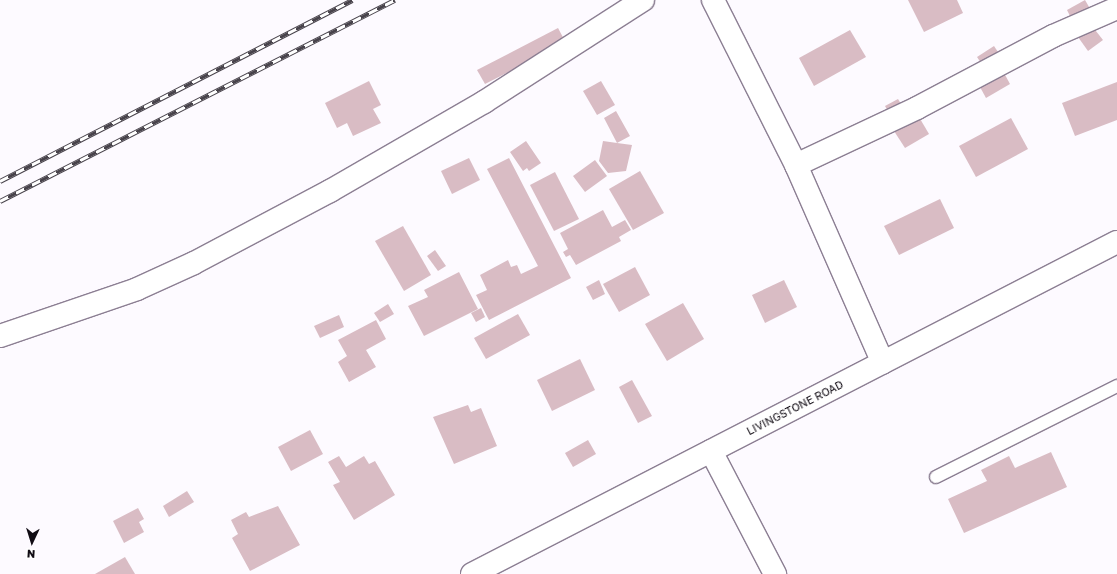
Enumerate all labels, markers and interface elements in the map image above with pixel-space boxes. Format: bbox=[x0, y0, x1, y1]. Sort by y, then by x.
street label: LIVINGSTONE ROAD bbox=[745, 378, 845, 438]
north arrow bbox=[12, 522, 52, 562]
text: N bbox=[26, 548, 36, 561]

